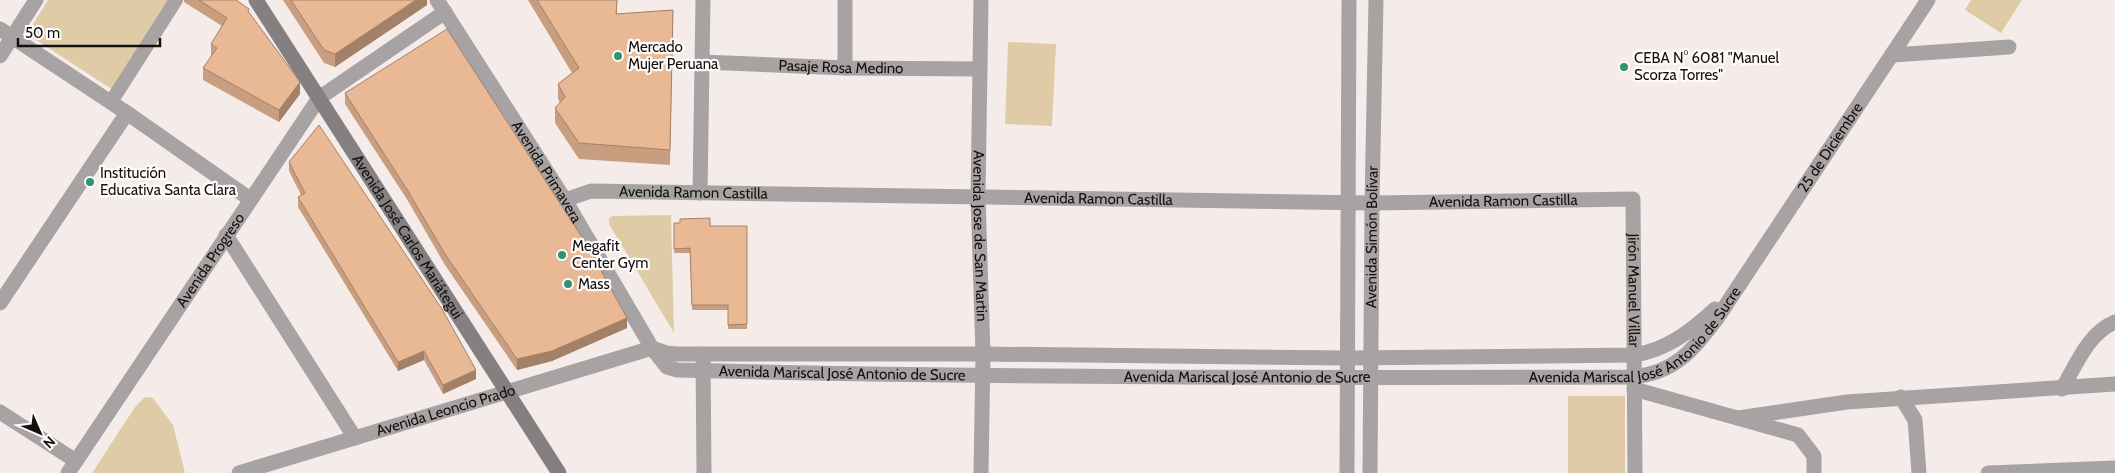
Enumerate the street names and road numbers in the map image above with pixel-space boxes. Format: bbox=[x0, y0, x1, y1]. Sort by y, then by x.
street label: Pasaje Rosa Medino bbox=[778, 56, 903, 77]
street label: 25 de Diciembre bbox=[1794, 99, 1867, 196]
street label: Avenida Primavera bbox=[508, 118, 586, 227]
street label: Avenida Jose de San Martin bbox=[969, 150, 991, 322]
street label: Avenida José Carlos Mariátegui bbox=[348, 151, 467, 322]
street label: Avenida Simón Bolívar bbox=[1362, 165, 1382, 308]
street label: Avenida Ramon Castilla bbox=[619, 182, 769, 203]
street label: Avenida Ramon Castilla bbox=[1024, 189, 1174, 209]
street label: Avenida Ramon Castilla bbox=[1429, 191, 1579, 211]
street label: Avenida Progreso bbox=[172, 210, 248, 311]
street label: Jirón Manuel Villar bbox=[1624, 232, 1643, 348]
street label: Avenida Mariscal José Antonio de Sucre bbox=[1529, 283, 1745, 386]
street label: Avenida Mariscal José Antonio de Sucre bbox=[719, 362, 966, 384]
street label: Avenida Mariscal José Antonio de Sucre bbox=[1124, 368, 1371, 386]
street label: Avenida Leoncio Prado bbox=[374, 381, 517, 440]

